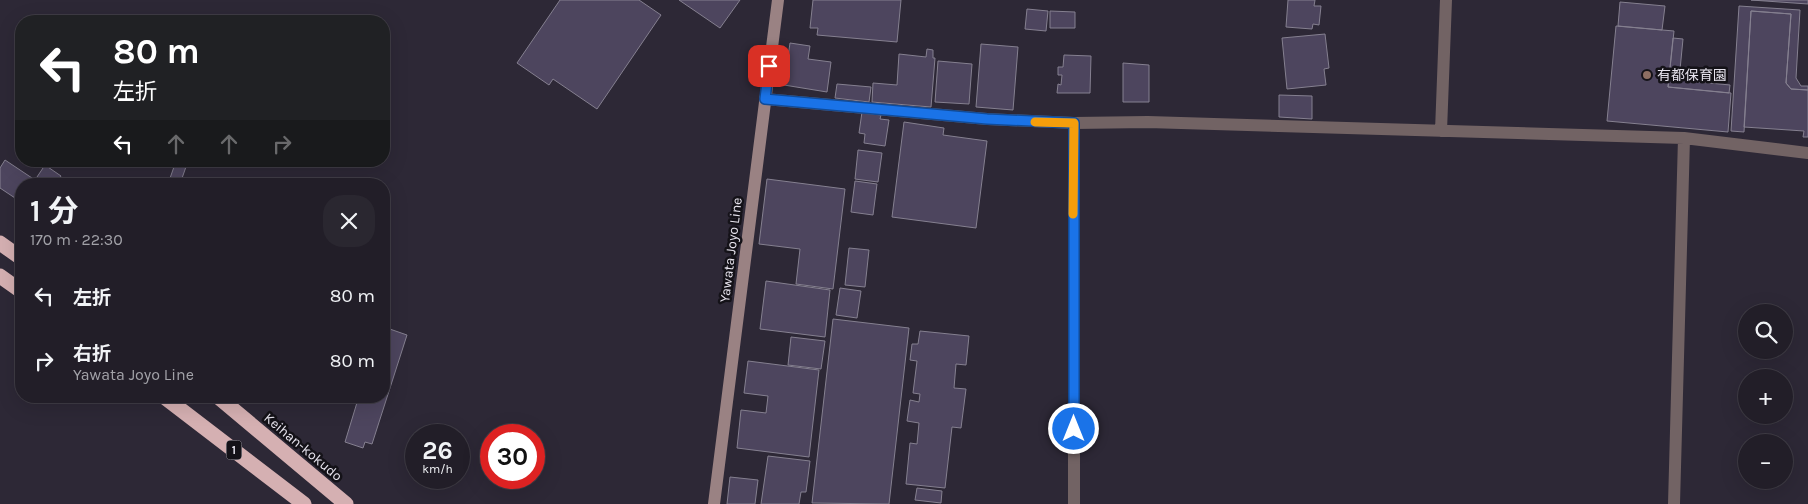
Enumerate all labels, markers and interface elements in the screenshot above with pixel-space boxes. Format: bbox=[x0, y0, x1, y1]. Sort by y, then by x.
text: 80 m bbox=[113, 31, 200, 72]
icon: left bbox=[30, 35, 95, 100]
pin bbox=[748, 45, 790, 87]
icon: arrive bbox=[755, 52, 783, 80]
place label: 有都保育園 bbox=[1657, 67, 1727, 84]
marker: 有都保育園 bbox=[1641, 69, 1653, 81]
text: 左折 bbox=[113, 79, 157, 105]
icon: left bbox=[109, 130, 137, 158]
icon: ahead bbox=[162, 130, 190, 158]
icon: ahead bbox=[215, 130, 243, 158]
icon: right bbox=[268, 130, 296, 158]
text: 1 分 bbox=[30, 193, 78, 229]
button: close bbox=[323, 195, 375, 247]
street label: Yawata Joyo Line bbox=[716, 196, 746, 304]
text: 170 m · 22:30 bbox=[30, 230, 123, 249]
icon: left bbox=[30, 282, 58, 310]
text: 80 m bbox=[330, 285, 375, 307]
text: 左折 bbox=[73, 287, 111, 309]
map controls bbox=[1738, 304, 1793, 489]
button: search bbox=[1738, 304, 1793, 359]
text: 右折 bbox=[73, 343, 111, 365]
icon: right bbox=[30, 347, 58, 375]
text: 80 m bbox=[330, 350, 375, 372]
text: Yawata Joyo Line bbox=[73, 365, 194, 384]
button: + bbox=[1738, 369, 1793, 424]
position arrow bbox=[1047, 402, 1099, 454]
street label: Keihan-kokudo bbox=[260, 409, 346, 485]
speed limit sign: 30 bbox=[480, 424, 545, 489]
button: − bbox=[1738, 434, 1793, 489]
text: 26 bbox=[422, 436, 453, 465]
road number: 1 bbox=[226, 440, 242, 460]
text: km/h bbox=[422, 462, 453, 476]

